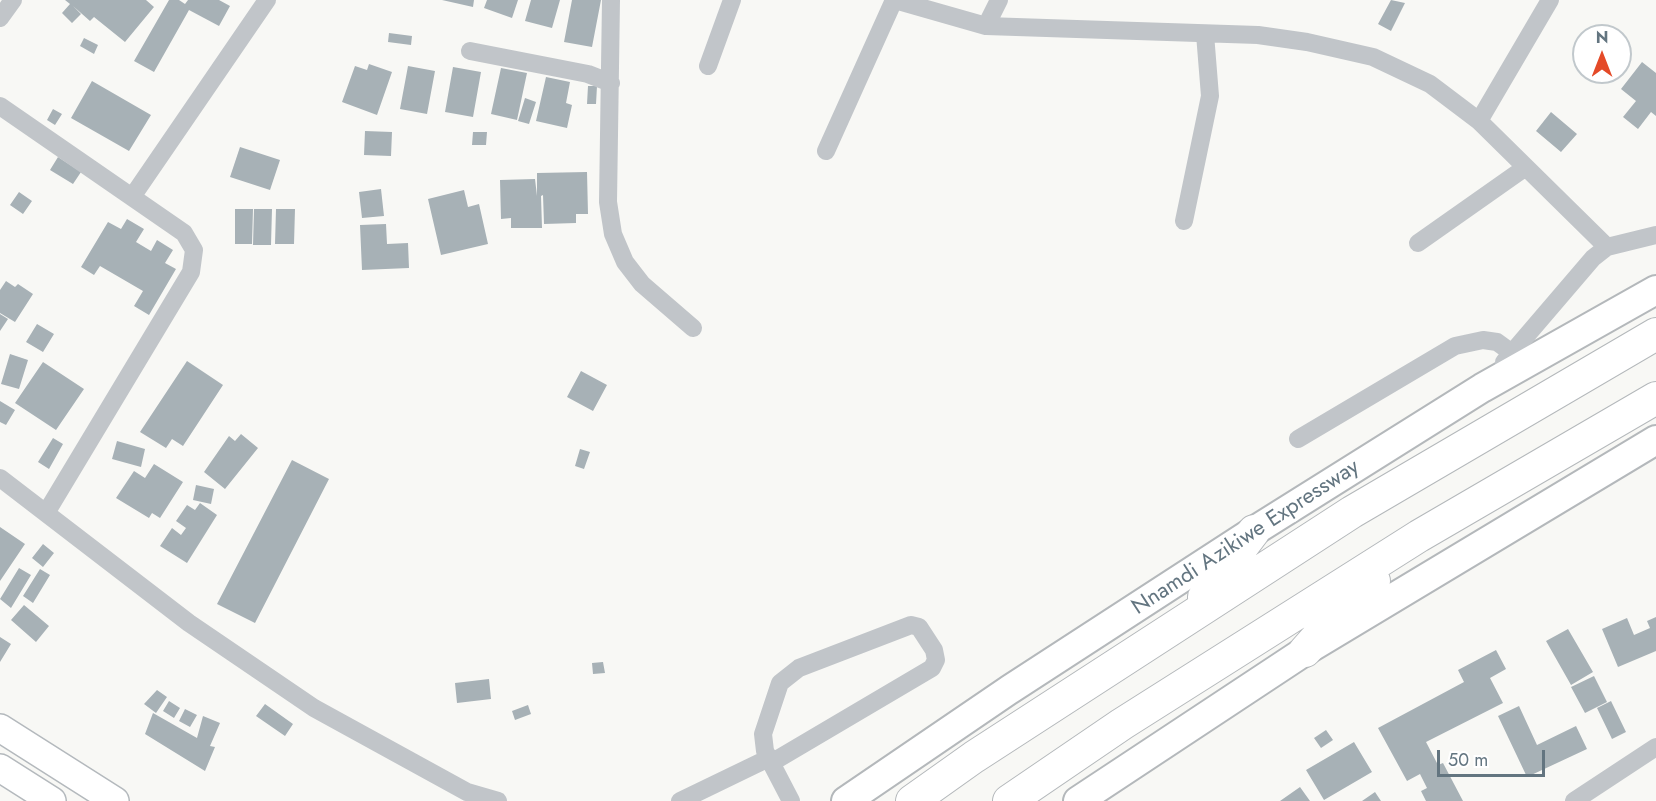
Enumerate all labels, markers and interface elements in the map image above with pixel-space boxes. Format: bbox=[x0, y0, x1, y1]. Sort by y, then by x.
north arrow bbox=[1572, 24, 1632, 84]
text: N bbox=[1596, 26, 1608, 49]
street label: Nnamdi Azikiwe Expressway bbox=[1127, 455, 1365, 621]
scale bar bbox=[1440, 738, 1548, 776]
text: 50 m bbox=[1448, 747, 1488, 773]

